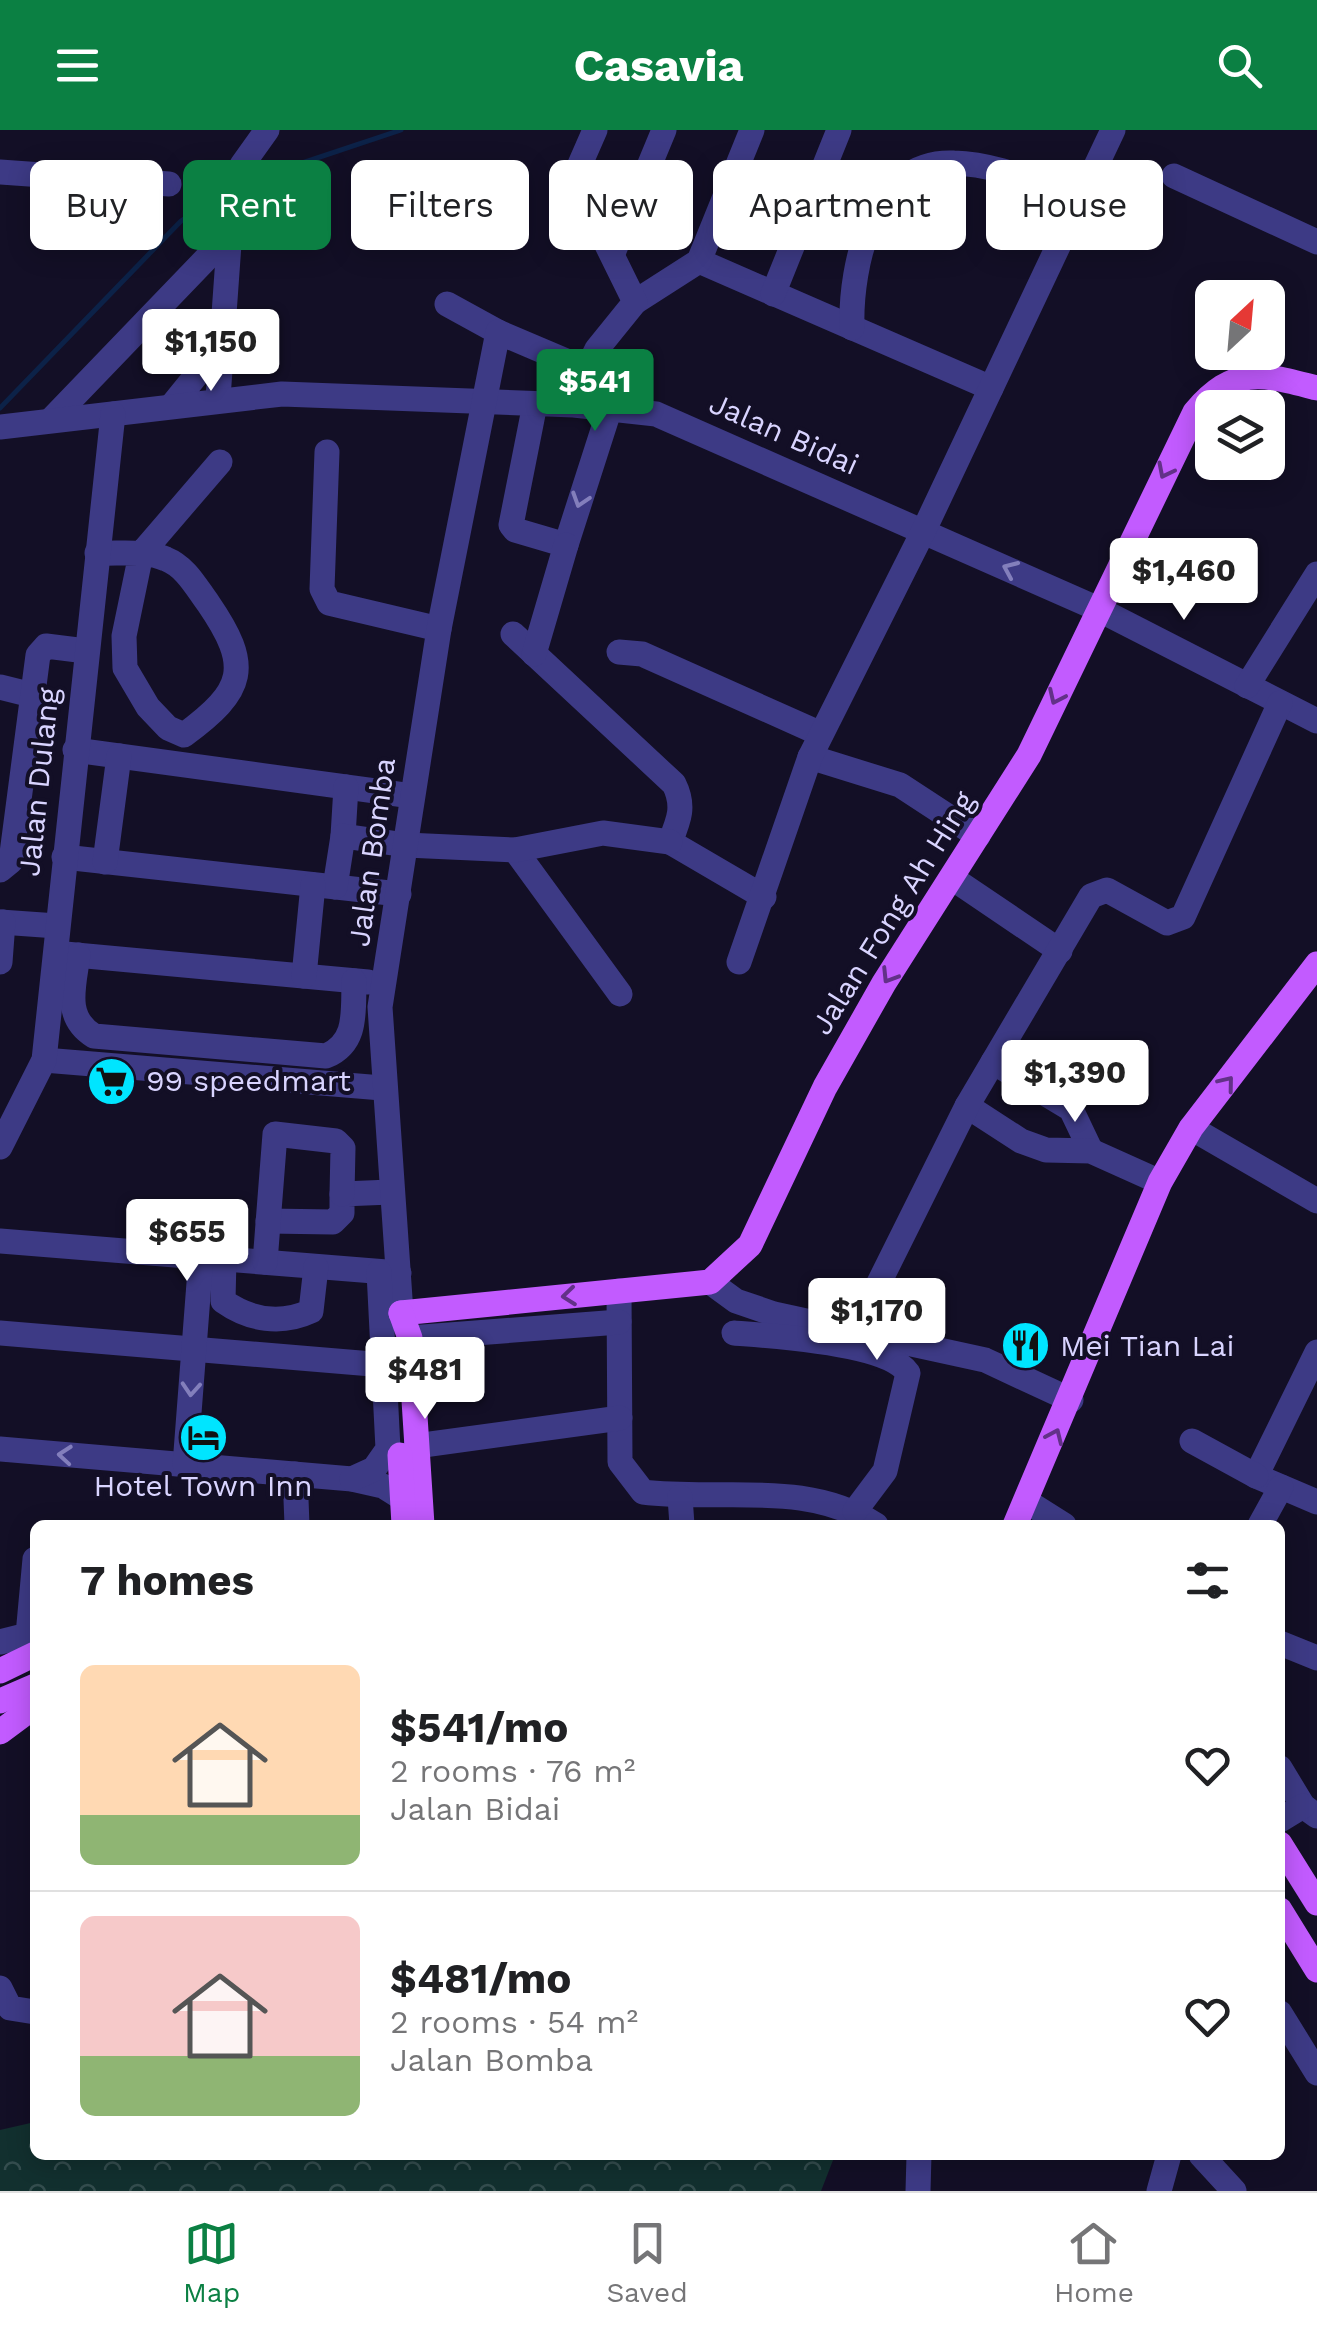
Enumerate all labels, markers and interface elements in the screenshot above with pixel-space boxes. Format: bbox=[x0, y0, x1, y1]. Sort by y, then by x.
icon: menu bbox=[50, 38, 105, 93]
icon: search bbox=[1212, 38, 1267, 93]
text: Casavia bbox=[573, 39, 744, 92]
chip: Buy bbox=[30, 160, 163, 250]
chip: Rent bbox=[183, 160, 331, 250]
chip: Filters bbox=[351, 160, 529, 250]
chip: New bbox=[549, 160, 693, 250]
chip: Apartment bbox=[713, 160, 966, 250]
chip: House bbox=[986, 160, 1163, 250]
north arrow bbox=[1195, 280, 1285, 370]
map controls bbox=[1195, 280, 1285, 480]
pin: $1,150 bbox=[130, 309, 292, 394]
text: $1,150 bbox=[164, 322, 258, 360]
pin: $541 bbox=[536, 349, 654, 434]
text: $541 bbox=[559, 362, 631, 400]
street label: Jalan Bidai bbox=[704, 385, 864, 482]
button: layers bbox=[1195, 390, 1285, 480]
one-way arrow bbox=[1157, 461, 1177, 479]
one-way arrow bbox=[572, 491, 592, 508]
pin: $1,460 bbox=[1103, 538, 1265, 623]
text: $1,460 bbox=[1132, 551, 1236, 589]
one-way arrow bbox=[1002, 562, 1020, 582]
street label: Jalan Dulang bbox=[11, 686, 66, 878]
one-way arrow bbox=[1048, 687, 1068, 705]
street label: Jalan Bomba bbox=[341, 755, 402, 949]
street label: Jalan Fong Ah Hing bbox=[804, 785, 982, 1041]
one-way arrow bbox=[882, 965, 901, 983]
pin: $1,390 bbox=[994, 1040, 1156, 1125]
text: $1,390 bbox=[1024, 1053, 1126, 1091]
supermarket icon: 99 speedmart bbox=[85, 1055, 137, 1107]
place label: 99 speedmart bbox=[146, 1063, 351, 1098]
one-way arrow bbox=[1215, 1076, 1233, 1094]
pin: $655 bbox=[128, 1199, 246, 1284]
text: $655 bbox=[148, 1212, 226, 1250]
pin: $1,170 bbox=[796, 1278, 958, 1363]
one-way arrow bbox=[561, 1285, 577, 1307]
text: $1,170 bbox=[830, 1291, 924, 1329]
restaurant icon: Mei Tian Lai bbox=[999, 1320, 1051, 1372]
place label: Mei Tian Lai bbox=[1060, 1328, 1234, 1363]
pin: $481 bbox=[366, 1337, 484, 1422]
text: $481 bbox=[387, 1350, 463, 1388]
one-way arrow bbox=[181, 1382, 203, 1398]
hotel icon: Hotel Town Inn bbox=[177, 1411, 229, 1463]
one-way arrow bbox=[1043, 1428, 1063, 1446]
one-way arrow bbox=[57, 1444, 73, 1466]
place label: Hotel Town Inn bbox=[93, 1468, 313, 1503]
icon: filters bbox=[1180, 1553, 1235, 1608]
text: 7 homes bbox=[80, 1556, 254, 1605]
text: $541/mo bbox=[390, 1703, 569, 1752]
icon: home bbox=[160, 1705, 280, 1825]
icon: heart bbox=[1180, 1738, 1235, 1793]
text: 2 rooms · 76 m² bbox=[390, 1752, 636, 1790]
text: Jalan Bidai bbox=[390, 1790, 560, 1828]
text: $481/mo bbox=[390, 1954, 571, 2003]
icon: home bbox=[160, 1956, 280, 2076]
icon: heart bbox=[1180, 1989, 1235, 2044]
text: 2 rooms · 54 m² bbox=[390, 2003, 638, 2041]
text: Jalan Bomba bbox=[390, 2041, 593, 2079]
tab: Map bbox=[183, 2216, 240, 2309]
tab: Saved bbox=[606, 2216, 688, 2309]
tab: Home bbox=[1054, 2216, 1134, 2309]

